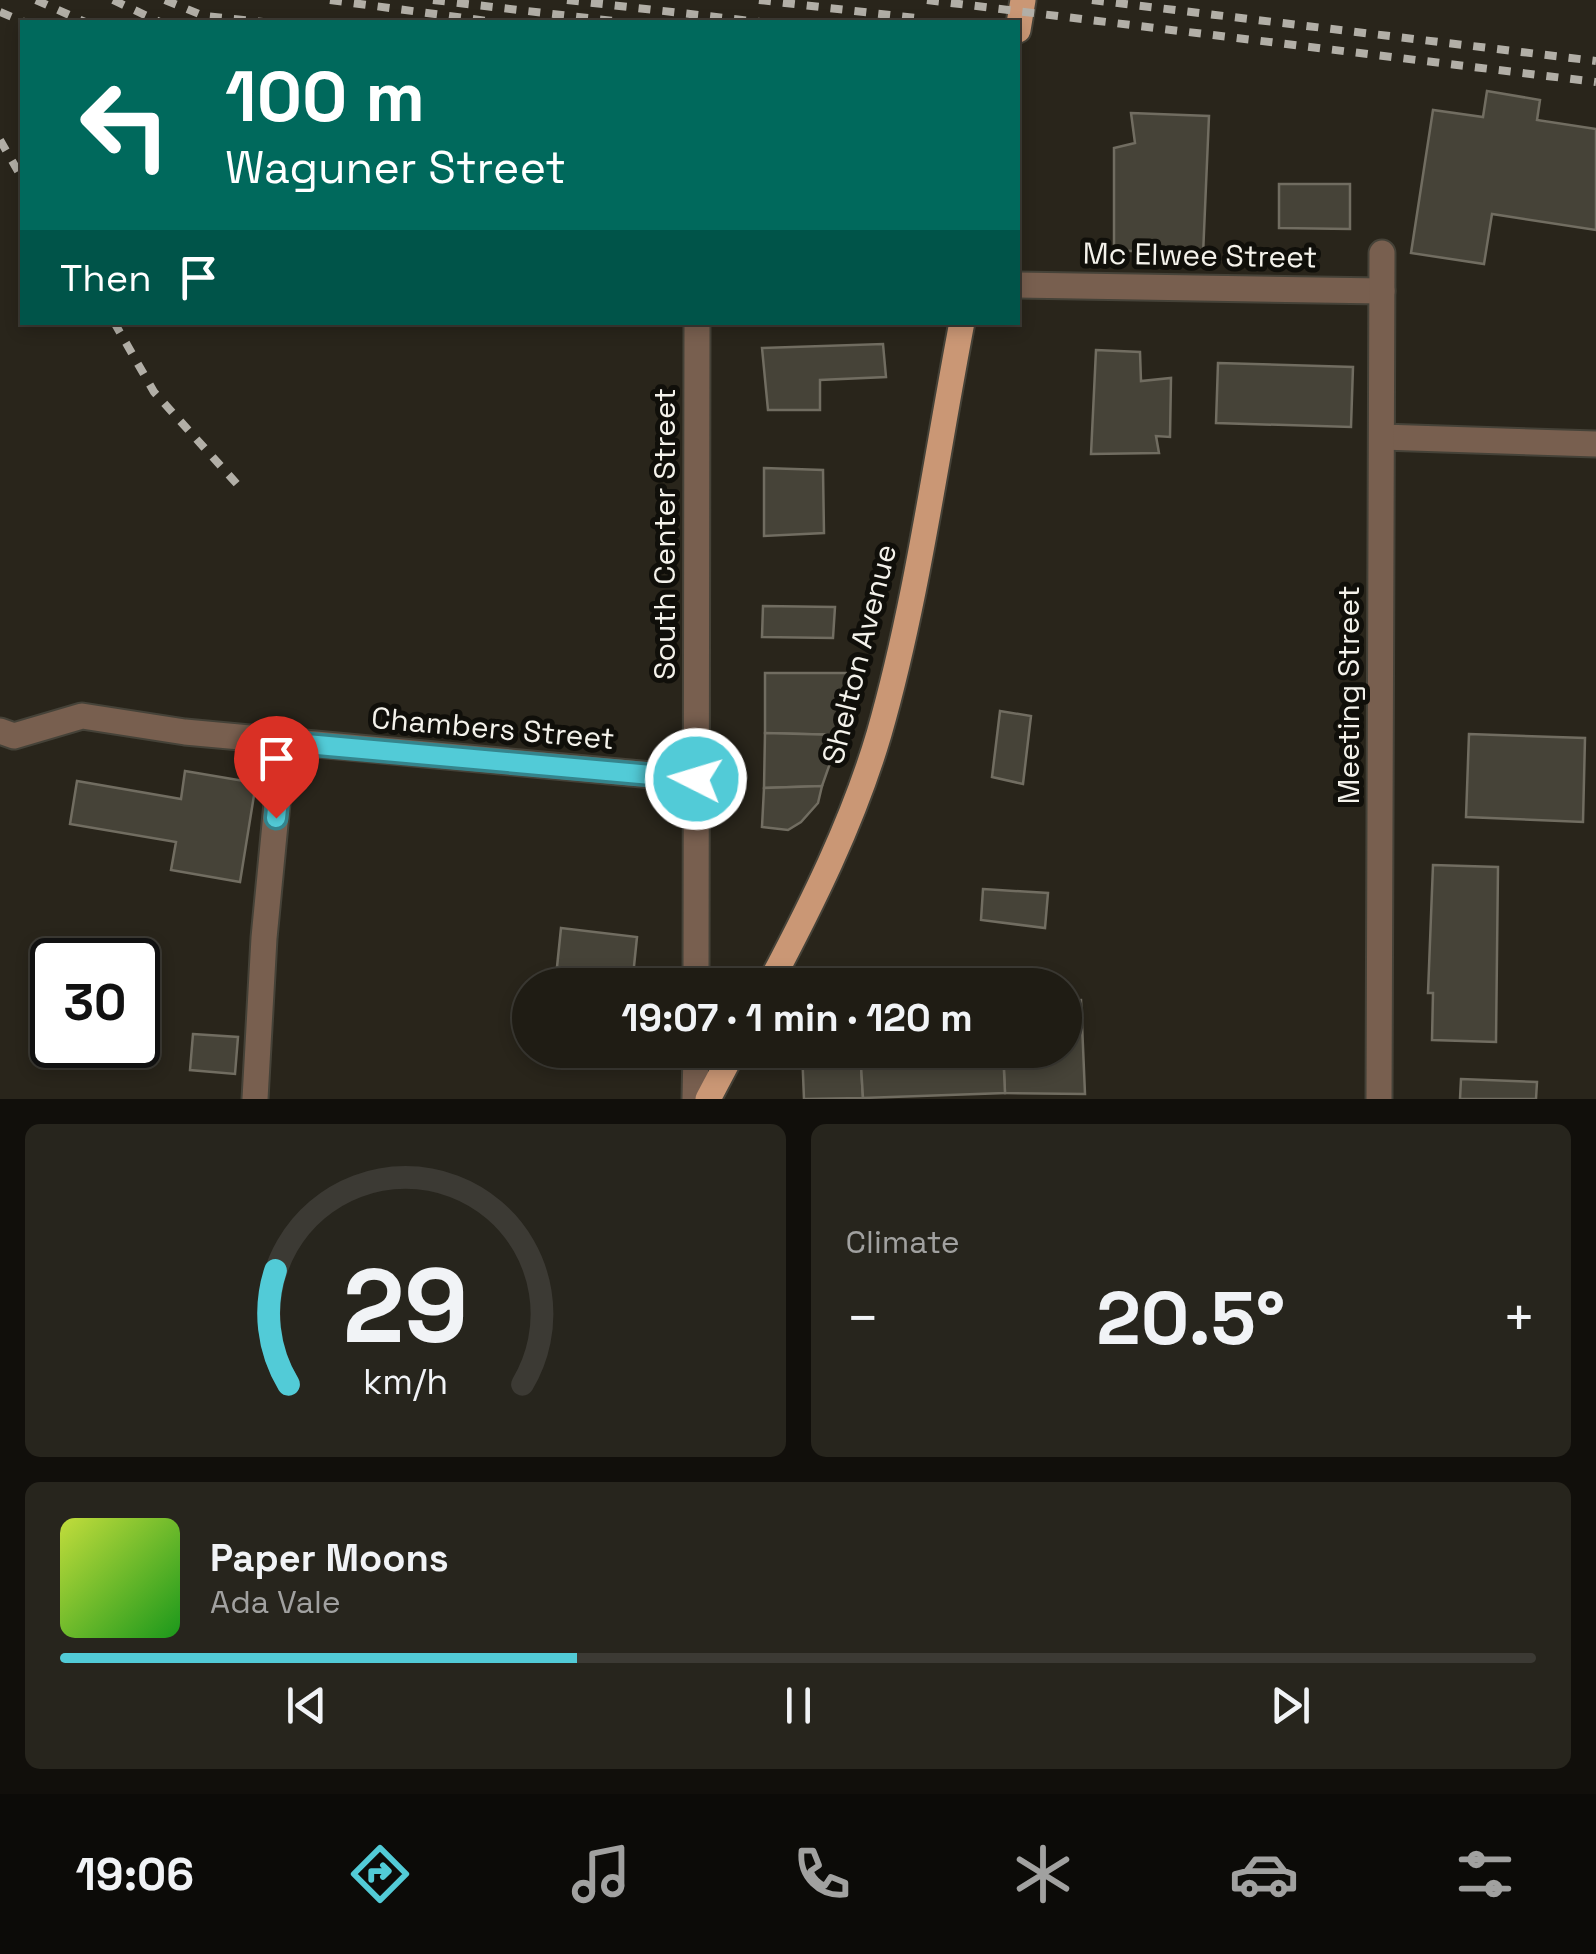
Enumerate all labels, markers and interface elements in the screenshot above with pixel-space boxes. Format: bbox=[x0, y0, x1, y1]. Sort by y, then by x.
text: 100 m bbox=[225, 52, 425, 141]
icon: left bbox=[60, 60, 190, 190]
text: Waguner Street bbox=[225, 139, 566, 196]
street label: Mc Elwee Street bbox=[1082, 233, 1318, 277]
icon: arrive bbox=[171, 250, 226, 305]
text: Then bbox=[60, 254, 151, 302]
street label: South Center Street bbox=[645, 388, 684, 680]
street label: Shelton Avenue bbox=[813, 540, 905, 768]
street label: Meeting Street bbox=[1329, 585, 1368, 805]
street label: Chambers Street bbox=[370, 698, 616, 758]
pin bbox=[234, 716, 319, 819]
position arrow bbox=[644, 727, 748, 831]
icon: arrive bbox=[249, 731, 304, 786]
speed limit sign: 30 bbox=[30, 938, 160, 1068]
text: 19:07 · 1 min · 120 m bbox=[621, 994, 973, 1042]
text: Climate bbox=[846, 1222, 960, 1262]
text: 29 bbox=[342, 1240, 468, 1372]
text: 20.5° bbox=[1096, 1270, 1285, 1366]
text: − bbox=[846, 1283, 880, 1353]
text: + bbox=[1502, 1283, 1536, 1353]
text: km/h bbox=[363, 1359, 448, 1404]
text: Paper Moons bbox=[210, 1534, 449, 1582]
text: Ada Vale bbox=[210, 1582, 341, 1622]
icon: previous bbox=[279, 1678, 334, 1733]
icon: pause bbox=[771, 1678, 826, 1733]
icon: next bbox=[1263, 1678, 1318, 1733]
icon: directions bbox=[345, 1839, 415, 1909]
icon: music bbox=[566, 1839, 636, 1909]
icon: phone bbox=[787, 1839, 857, 1909]
icon: climate bbox=[1008, 1839, 1078, 1909]
icon: car bbox=[1229, 1839, 1299, 1909]
icon: filters bbox=[1450, 1839, 1520, 1909]
text: 19:06 bbox=[76, 1846, 194, 1903]

